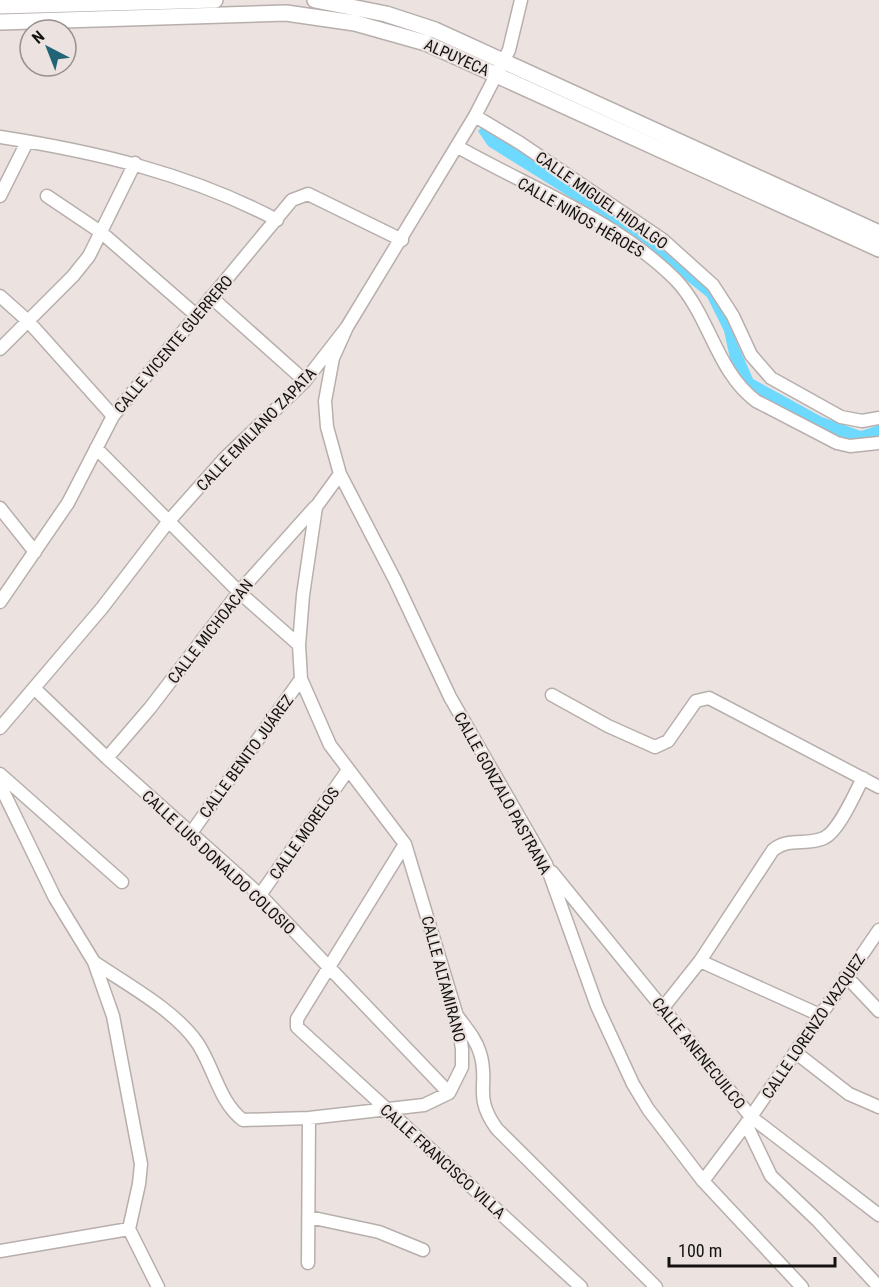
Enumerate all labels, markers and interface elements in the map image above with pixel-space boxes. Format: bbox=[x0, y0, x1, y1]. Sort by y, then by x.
north arrow bbox=[18, 18, 78, 78]
text: N bbox=[28, 27, 48, 48]
street label: ALPUYECA bbox=[421, 35, 492, 80]
street label: CALLE MIGUEL HIDALGO bbox=[532, 148, 672, 253]
street label: CALLE NIÑOS HÉROES bbox=[514, 173, 648, 261]
street label: CALLE VICENTE GUERRERO bbox=[110, 271, 237, 417]
street label: CALLE EMILIANO ZAPATA bbox=[193, 364, 320, 495]
street label: CALLE MICHOACAN bbox=[164, 575, 257, 687]
street label: CALLE BENITO JUÁREZ bbox=[195, 691, 297, 822]
street label: CALLE GONZALO PASTRANA bbox=[450, 709, 555, 878]
street label: CALLE MORELOS bbox=[266, 783, 343, 883]
street label: CALLE LUIS DONALDO COLOSIO bbox=[138, 786, 299, 938]
street label: CALLE ALTAMIRANO bbox=[418, 914, 470, 1044]
street label: CALLE LORENZO VAZQUEZ bbox=[758, 950, 869, 1102]
street label: CALLE ANENECUILCO bbox=[648, 994, 749, 1113]
street label: CALLE FRANCISCO VILLA bbox=[376, 1100, 509, 1223]
scale bar bbox=[669, 1230, 836, 1268]
text: 100 m bbox=[678, 1240, 722, 1261]

